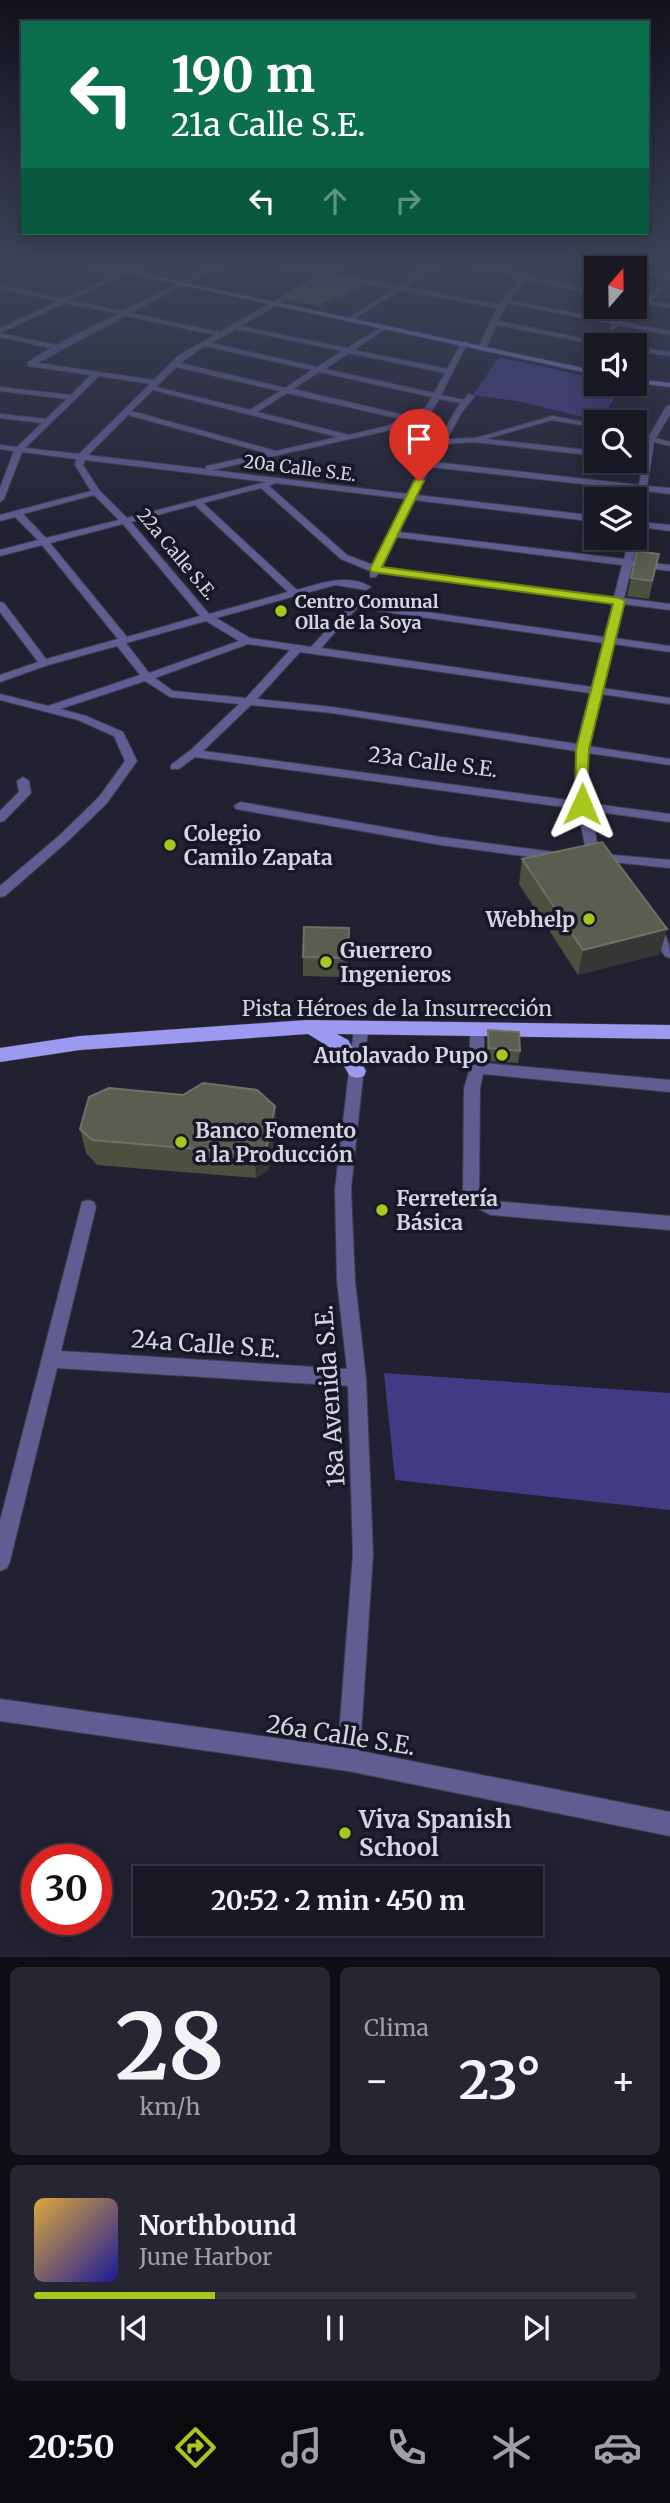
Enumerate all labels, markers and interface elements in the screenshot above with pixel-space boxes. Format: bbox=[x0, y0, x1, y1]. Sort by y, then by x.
text: 190 m bbox=[171, 44, 315, 105]
icon: left bbox=[56, 49, 147, 140]
text: 21a Calle S.E. bbox=[171, 105, 365, 145]
icon: left bbox=[243, 182, 281, 220]
icon: ahead bbox=[316, 182, 354, 220]
icon: right bbox=[389, 182, 427, 220]
north arrow bbox=[584, 256, 648, 318]
map controls bbox=[584, 256, 647, 550]
button: sound bbox=[584, 333, 647, 396]
pin bbox=[389, 409, 449, 481]
button: search bbox=[584, 410, 647, 473]
icon: arrive bbox=[400, 420, 438, 458]
street label: 20a Calle S.E. bbox=[243, 450, 357, 486]
button: layers bbox=[584, 487, 647, 550]
street label: 22a Calle S.E. bbox=[132, 504, 222, 604]
place label: Centro Comunal Olla de la Soya bbox=[295, 590, 439, 634]
marker: Centro Comunal Olla de la Soya bbox=[273, 603, 289, 619]
street label: 23a Calle S.E. bbox=[367, 741, 499, 783]
position arrow bbox=[545, 767, 619, 841]
place label: Colegio Camilo Zapata bbox=[184, 820, 333, 871]
marker: Colegio Camilo Zapata bbox=[162, 837, 178, 853]
place label: Webhelp bbox=[485, 906, 575, 933]
marker: Webhelp bbox=[581, 911, 597, 927]
place label: Guerrero Ingenieros bbox=[340, 937, 452, 988]
marker: Guerrero Ingenieros bbox=[318, 954, 334, 970]
street label: Pista Héroes de la Insurrección bbox=[242, 995, 552, 1022]
place label: Autolavado Pupo bbox=[313, 1042, 488, 1069]
marker: Autolavado Pupo bbox=[494, 1047, 510, 1063]
place label: Banco Fomento a la Producción bbox=[195, 1117, 356, 1168]
marker: Banco Fomento a la Producción bbox=[173, 1134, 189, 1150]
place label: Ferretería Básica bbox=[396, 1185, 498, 1236]
marker: Ferretería Básica bbox=[374, 1202, 390, 1218]
street label: 18a Avenida S.E. bbox=[308, 1304, 352, 1488]
street label: 24a Calle S.E. bbox=[130, 1323, 282, 1365]
street label: 26a Calle S.E. bbox=[264, 1708, 418, 1762]
place label: Viva Spanish School bbox=[358, 1804, 512, 1863]
marker: Viva Spanish School bbox=[337, 1825, 353, 1841]
speed limit sign: 30 bbox=[21, 1844, 112, 1935]
text: 20:52 · 2 min · 450 m bbox=[211, 1884, 465, 1917]
text: 28 bbox=[115, 1989, 225, 2104]
text: Clima bbox=[364, 2013, 429, 2042]
text: 23° bbox=[459, 2048, 541, 2113]
text: − bbox=[364, 2057, 389, 2104]
text: + bbox=[611, 2057, 636, 2104]
text: km/h bbox=[140, 2092, 200, 2121]
text: Northbound bbox=[139, 2209, 297, 2242]
text: June Harbor bbox=[139, 2242, 272, 2271]
icon: previous bbox=[115, 2309, 153, 2347]
icon: pause bbox=[316, 2309, 354, 2347]
icon: next bbox=[517, 2309, 555, 2347]
icon: directions bbox=[171, 2423, 220, 2472]
icon: music bbox=[277, 2423, 326, 2472]
icon: phone bbox=[382, 2423, 431, 2472]
icon: climate bbox=[487, 2423, 536, 2472]
icon: car bbox=[593, 2423, 642, 2472]
text: 20:50 bbox=[28, 2427, 115, 2467]

